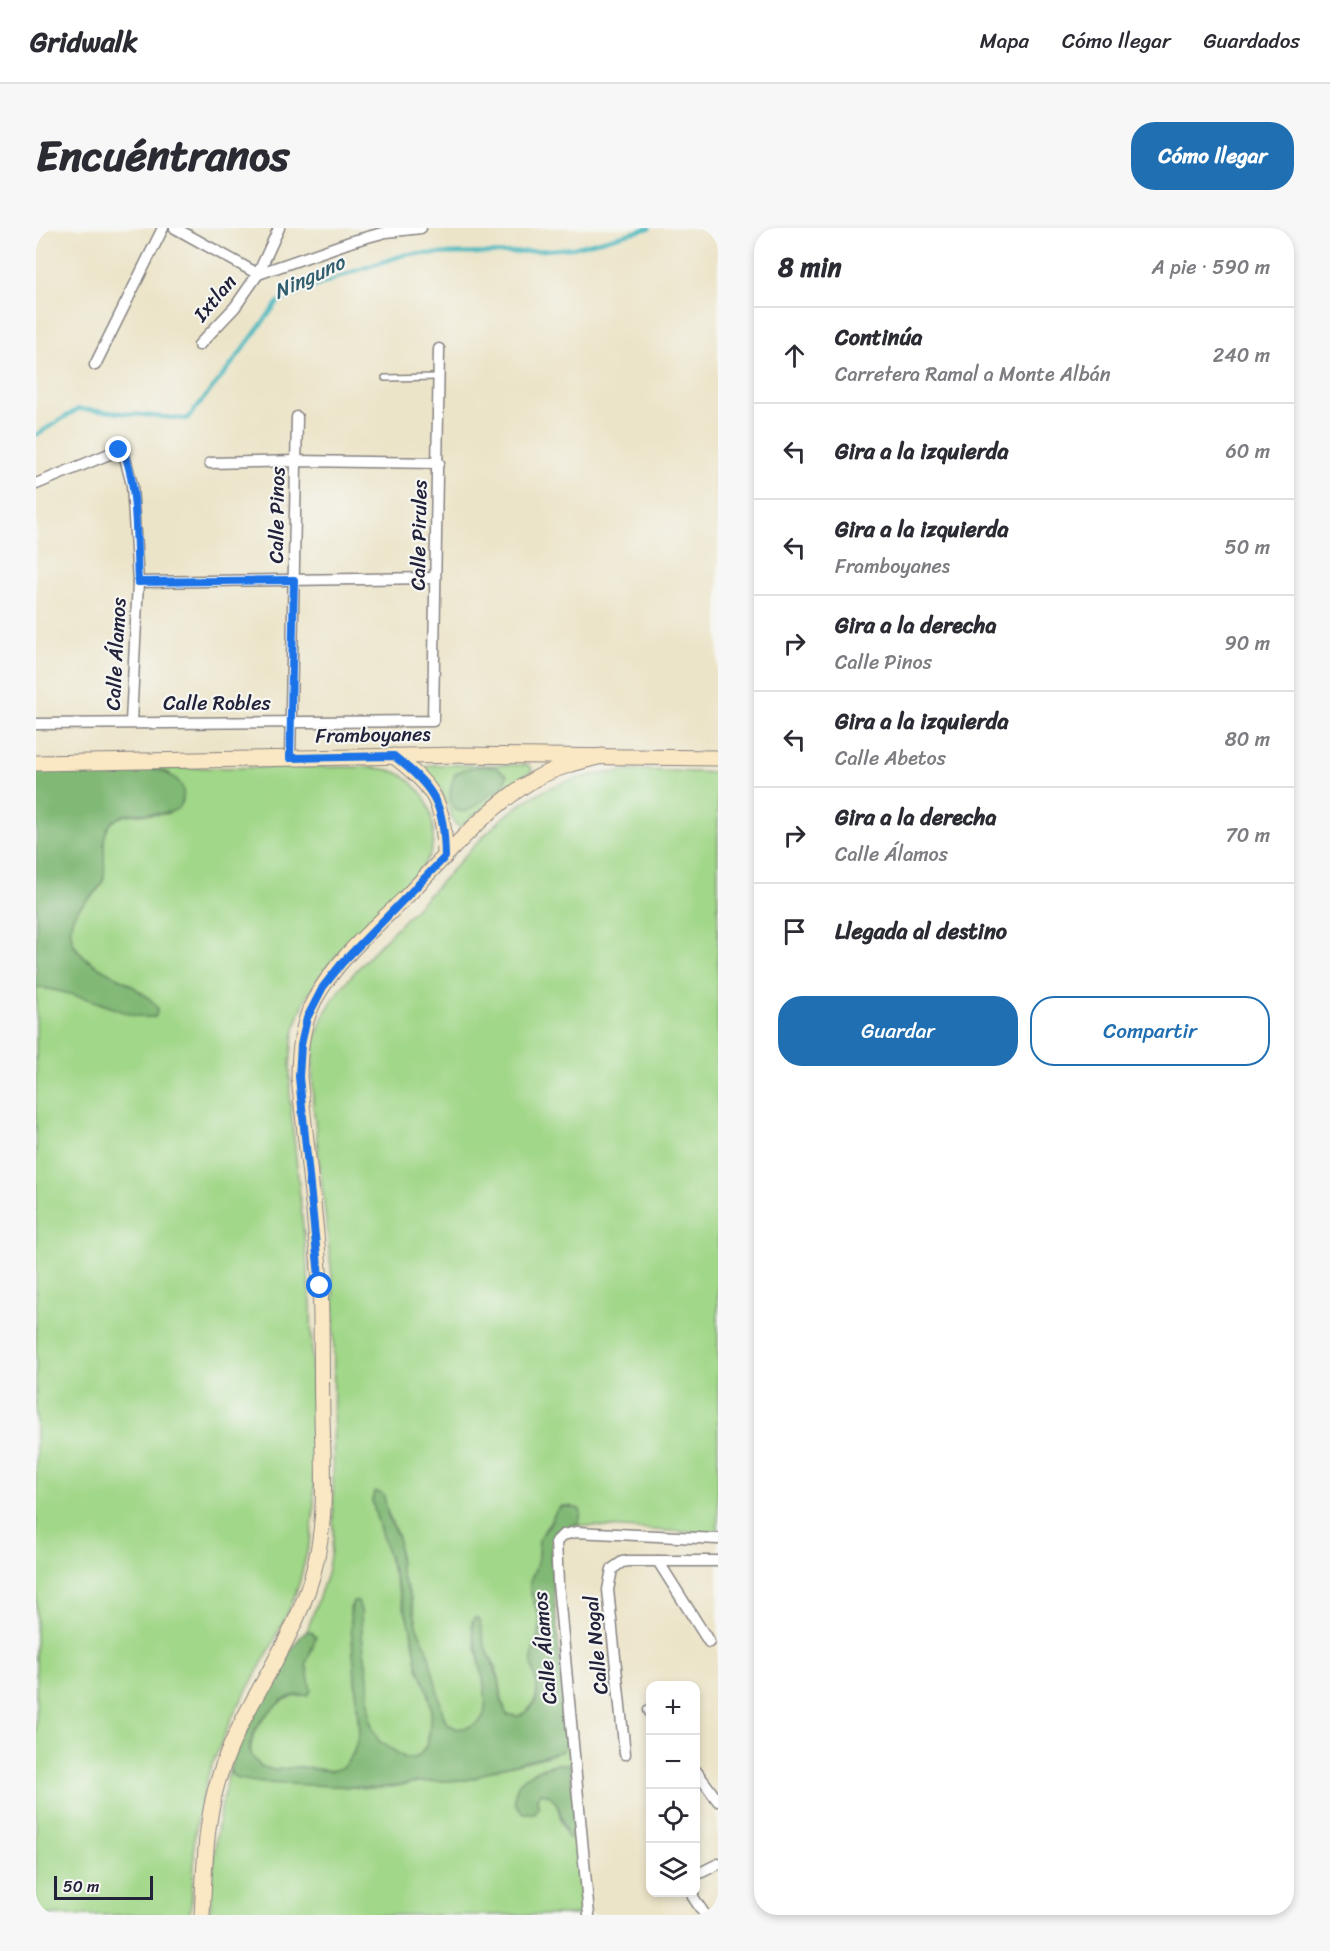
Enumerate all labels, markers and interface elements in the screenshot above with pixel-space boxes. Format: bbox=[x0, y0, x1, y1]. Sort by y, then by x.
text: Gridwalk bbox=[30, 17, 138, 66]
text: Mapa bbox=[980, 22, 1029, 60]
text: Cómo llegar bbox=[1062, 22, 1171, 60]
text: Guardados bbox=[1204, 22, 1300, 60]
text: Encuéntranos bbox=[36, 119, 289, 193]
button: Cómo llegar bbox=[1131, 122, 1294, 190]
water label: Ninguno bbox=[267, 243, 353, 310]
text: 8 min bbox=[778, 244, 842, 290]
text: A pie · 590 m bbox=[1152, 250, 1270, 285]
street label: Ixtlan bbox=[184, 266, 246, 330]
text: Continúa bbox=[835, 318, 922, 357]
text: 240 m bbox=[1213, 338, 1270, 373]
icon: ahead bbox=[778, 339, 811, 372]
text: Carretera Ramal a Monte Albán bbox=[835, 357, 1111, 392]
text: Gira a la izquierda bbox=[835, 432, 1008, 471]
text: 60 m bbox=[1225, 434, 1270, 469]
icon: left bbox=[778, 435, 811, 468]
route end bbox=[105, 436, 131, 462]
street label: Calle Pinos bbox=[259, 465, 295, 564]
street label: Calle Pirules bbox=[401, 479, 437, 591]
text: Gira a la izquierda bbox=[835, 510, 1008, 549]
text: 50 m bbox=[1225, 530, 1270, 565]
icon: left bbox=[778, 531, 811, 564]
text: Framboyanes bbox=[835, 549, 950, 584]
street label: Calle Álamos bbox=[96, 596, 136, 711]
text: Gira a la derecha bbox=[835, 606, 996, 645]
text: 90 m bbox=[1225, 626, 1270, 661]
icon: right bbox=[778, 627, 811, 660]
text: Calle Pinos bbox=[835, 645, 932, 680]
street label: Calle Robles bbox=[163, 686, 271, 721]
text: Gira a la izquierda bbox=[835, 702, 1008, 741]
street label: Framboyanes bbox=[315, 716, 432, 754]
text: 80 m bbox=[1225, 722, 1270, 757]
icon: left bbox=[778, 723, 811, 756]
text: Calle Abetos bbox=[835, 741, 946, 776]
text: Gira a la derecha bbox=[835, 798, 996, 837]
text: 70 m bbox=[1225, 818, 1270, 853]
icon: right bbox=[778, 819, 811, 852]
text: Calle Álamos bbox=[835, 837, 948, 872]
text: Llegada al destino bbox=[835, 912, 1007, 951]
icon: arrive bbox=[778, 915, 811, 948]
button: Guardar bbox=[778, 996, 1018, 1066]
button: Compartir bbox=[1030, 996, 1270, 1066]
route start bbox=[306, 1272, 332, 1298]
street label: Calle Álamos bbox=[523, 1589, 567, 1706]
street label: Calle Nogal bbox=[573, 1593, 619, 1696]
map controls bbox=[646, 1681, 700, 1897]
button: + bbox=[646, 1681, 700, 1735]
button: − bbox=[646, 1735, 700, 1789]
button: locate bbox=[646, 1789, 700, 1843]
button: layers bbox=[646, 1843, 700, 1897]
text: 50 m bbox=[63, 1872, 99, 1901]
scale bar bbox=[54, 1873, 153, 1900]

